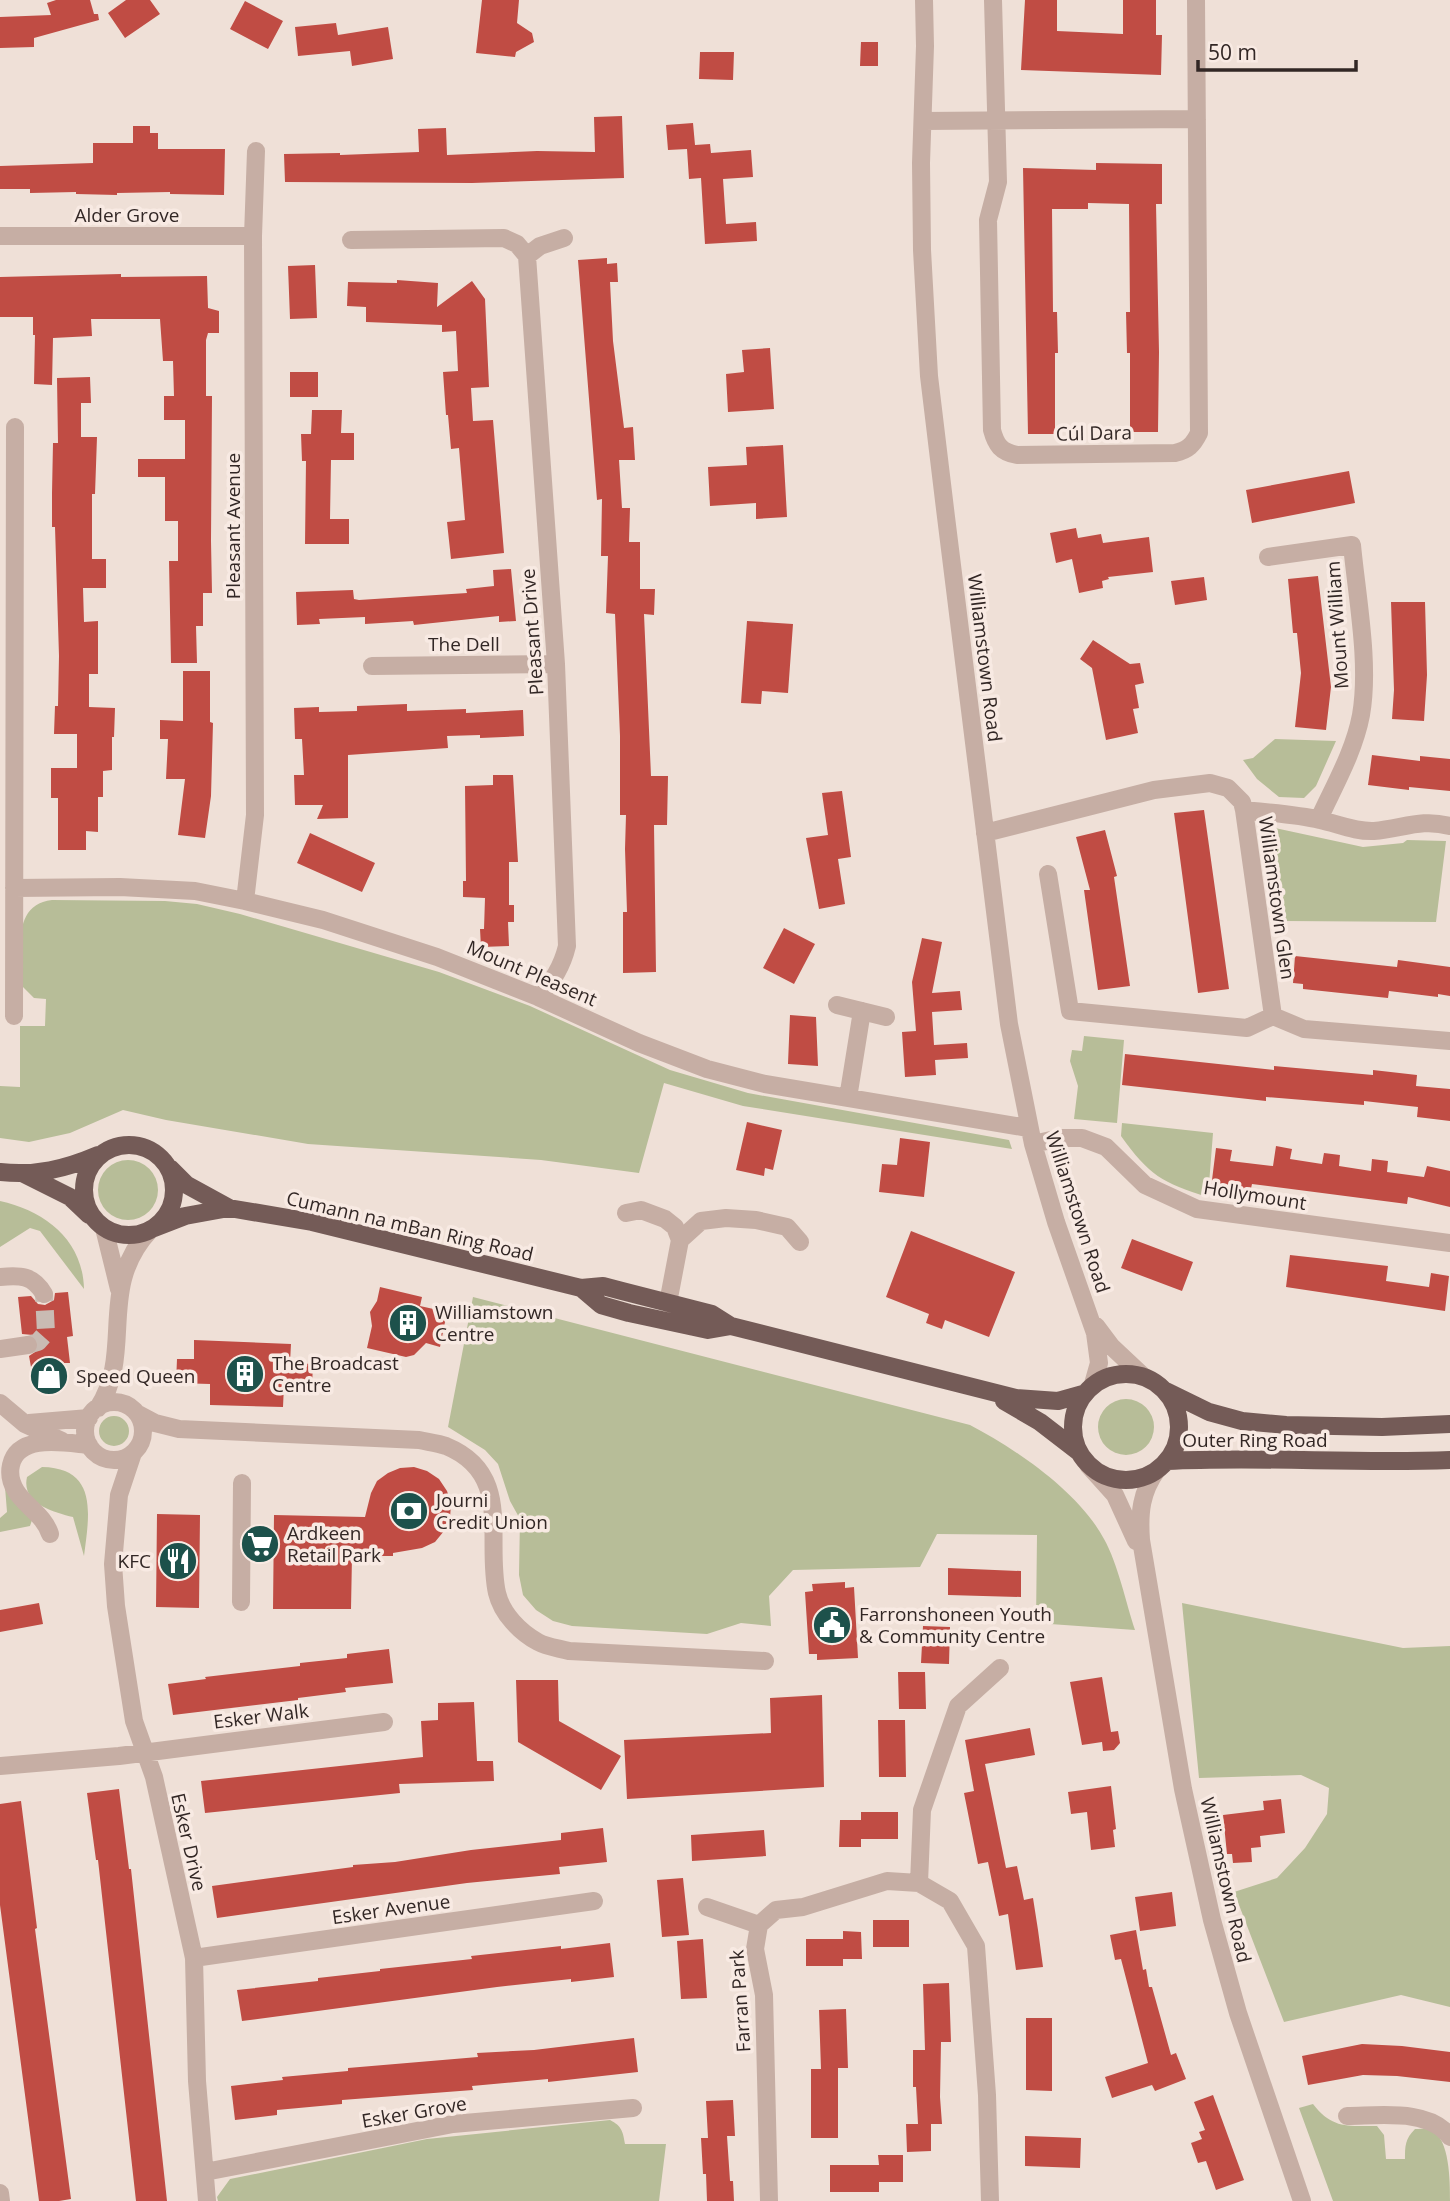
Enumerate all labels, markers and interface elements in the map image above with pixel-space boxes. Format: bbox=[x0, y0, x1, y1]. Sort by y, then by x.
scale bar bbox=[1198, 28, 1356, 72]
text: 50 m bbox=[1208, 38, 1257, 66]
street label: Alder Grove bbox=[75, 202, 179, 228]
street label: Cúl Dara bbox=[1056, 419, 1132, 447]
street label: Pleasant Avenue bbox=[220, 453, 246, 599]
street label: Mount William bbox=[1320, 560, 1354, 690]
street label: Pleasant Drive bbox=[515, 568, 549, 696]
street label: Williamstown Road bbox=[962, 573, 1008, 743]
street label: The Dell bbox=[428, 631, 500, 657]
street label: Williamstown Glen bbox=[1253, 815, 1301, 981]
street label: Mount Pleasent bbox=[463, 934, 601, 1012]
street label: Williamstown Road bbox=[1040, 1128, 1116, 1296]
street label: Hollymount bbox=[1202, 1174, 1308, 1216]
street label: Cumann na mBan Ring Road bbox=[284, 1185, 536, 1267]
place label: Williamstown Centre bbox=[435, 1299, 554, 1347]
building icon: Williamstown Centre bbox=[387, 1302, 429, 1344]
place label: The Broadcast Centre bbox=[272, 1350, 399, 1398]
building icon: The Broadcast Centre bbox=[224, 1353, 266, 1395]
shop icon: Speed Queen bbox=[28, 1355, 70, 1397]
place label: Speed Queen bbox=[76, 1363, 195, 1389]
street label: Outer Ring Road bbox=[1182, 1427, 1328, 1453]
place label: Journi Credit Union bbox=[434, 1487, 548, 1535]
bank icon: Journi Credit Union bbox=[388, 1490, 430, 1532]
place label: Ardkeen Retail Park bbox=[287, 1520, 381, 1568]
supermarket icon: Ardkeen Retail Park bbox=[239, 1523, 281, 1565]
restaurant icon: KFC bbox=[157, 1540, 199, 1582]
place label: KFC bbox=[118, 1548, 151, 1574]
place label: Farronshoneen Youth & Community Centre bbox=[859, 1601, 1052, 1649]
public building icon: Farronshoneen Youth & Community Centre bbox=[811, 1604, 853, 1646]
street label: Esker Walk bbox=[212, 1697, 310, 1735]
street label: Esker Drive bbox=[165, 1791, 213, 1893]
street label: Williamstown Road bbox=[1194, 1795, 1258, 1965]
street label: Esker Avenue bbox=[330, 1888, 452, 1930]
street label: Farran Park bbox=[723, 1949, 757, 2053]
street label: Esker Grove bbox=[359, 2090, 469, 2134]

